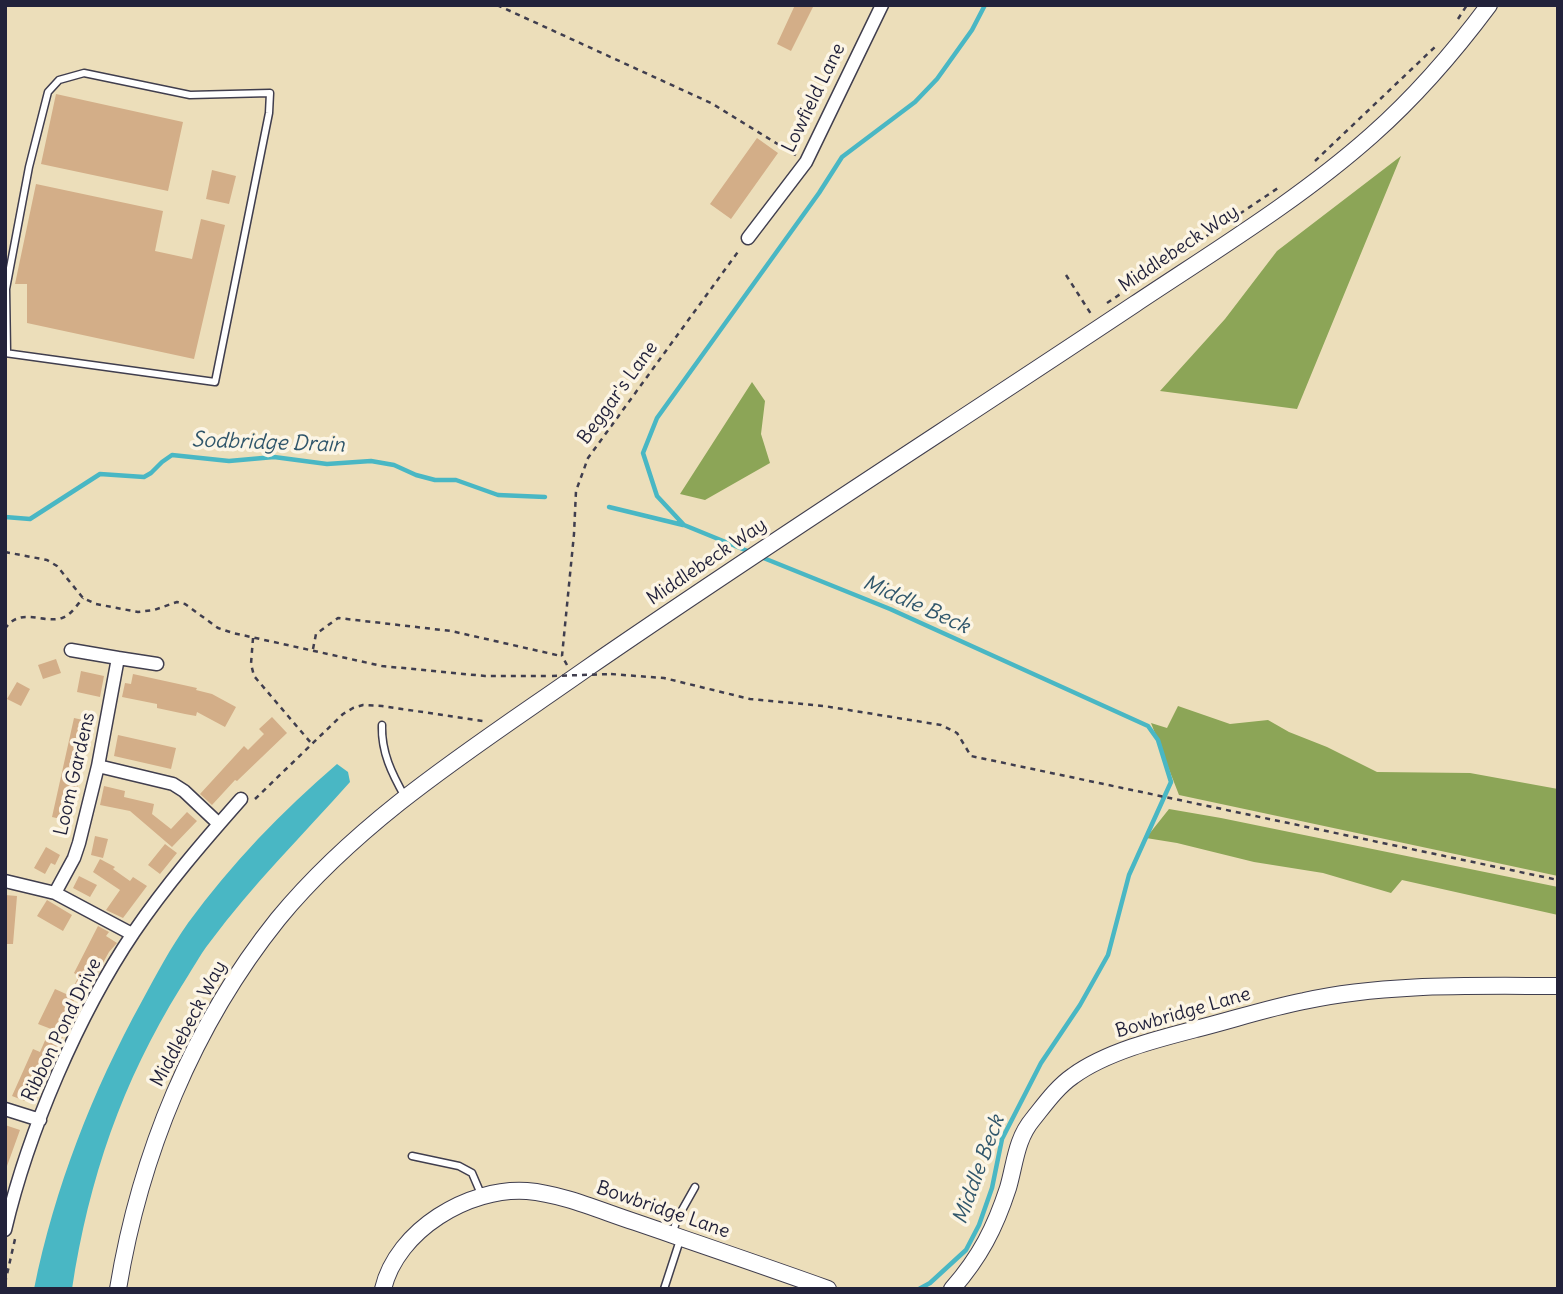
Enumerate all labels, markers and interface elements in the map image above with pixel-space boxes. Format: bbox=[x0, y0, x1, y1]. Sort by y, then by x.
street label: Lowfield Lane bbox=[778, 40, 850, 156]
street label: Middlebeck Way bbox=[1115, 201, 1243, 297]
street label: Beggar's Lane bbox=[573, 337, 663, 449]
water label: Sodbridge Drain bbox=[191, 428, 345, 458]
street label: Middlebeck Way bbox=[643, 514, 771, 610]
water label: Middle Beck bbox=[859, 570, 973, 640]
street label: Loom Gardens bbox=[50, 710, 100, 838]
street label: Ribbon Pond Drive bbox=[17, 955, 107, 1105]
street label: Middlebeck Way bbox=[146, 957, 232, 1091]
street label: Bowbridge Lane bbox=[1113, 983, 1253, 1043]
water label: Middle Beck bbox=[948, 1112, 1010, 1228]
street label: Bowbridge Lane bbox=[593, 1177, 733, 1243]

